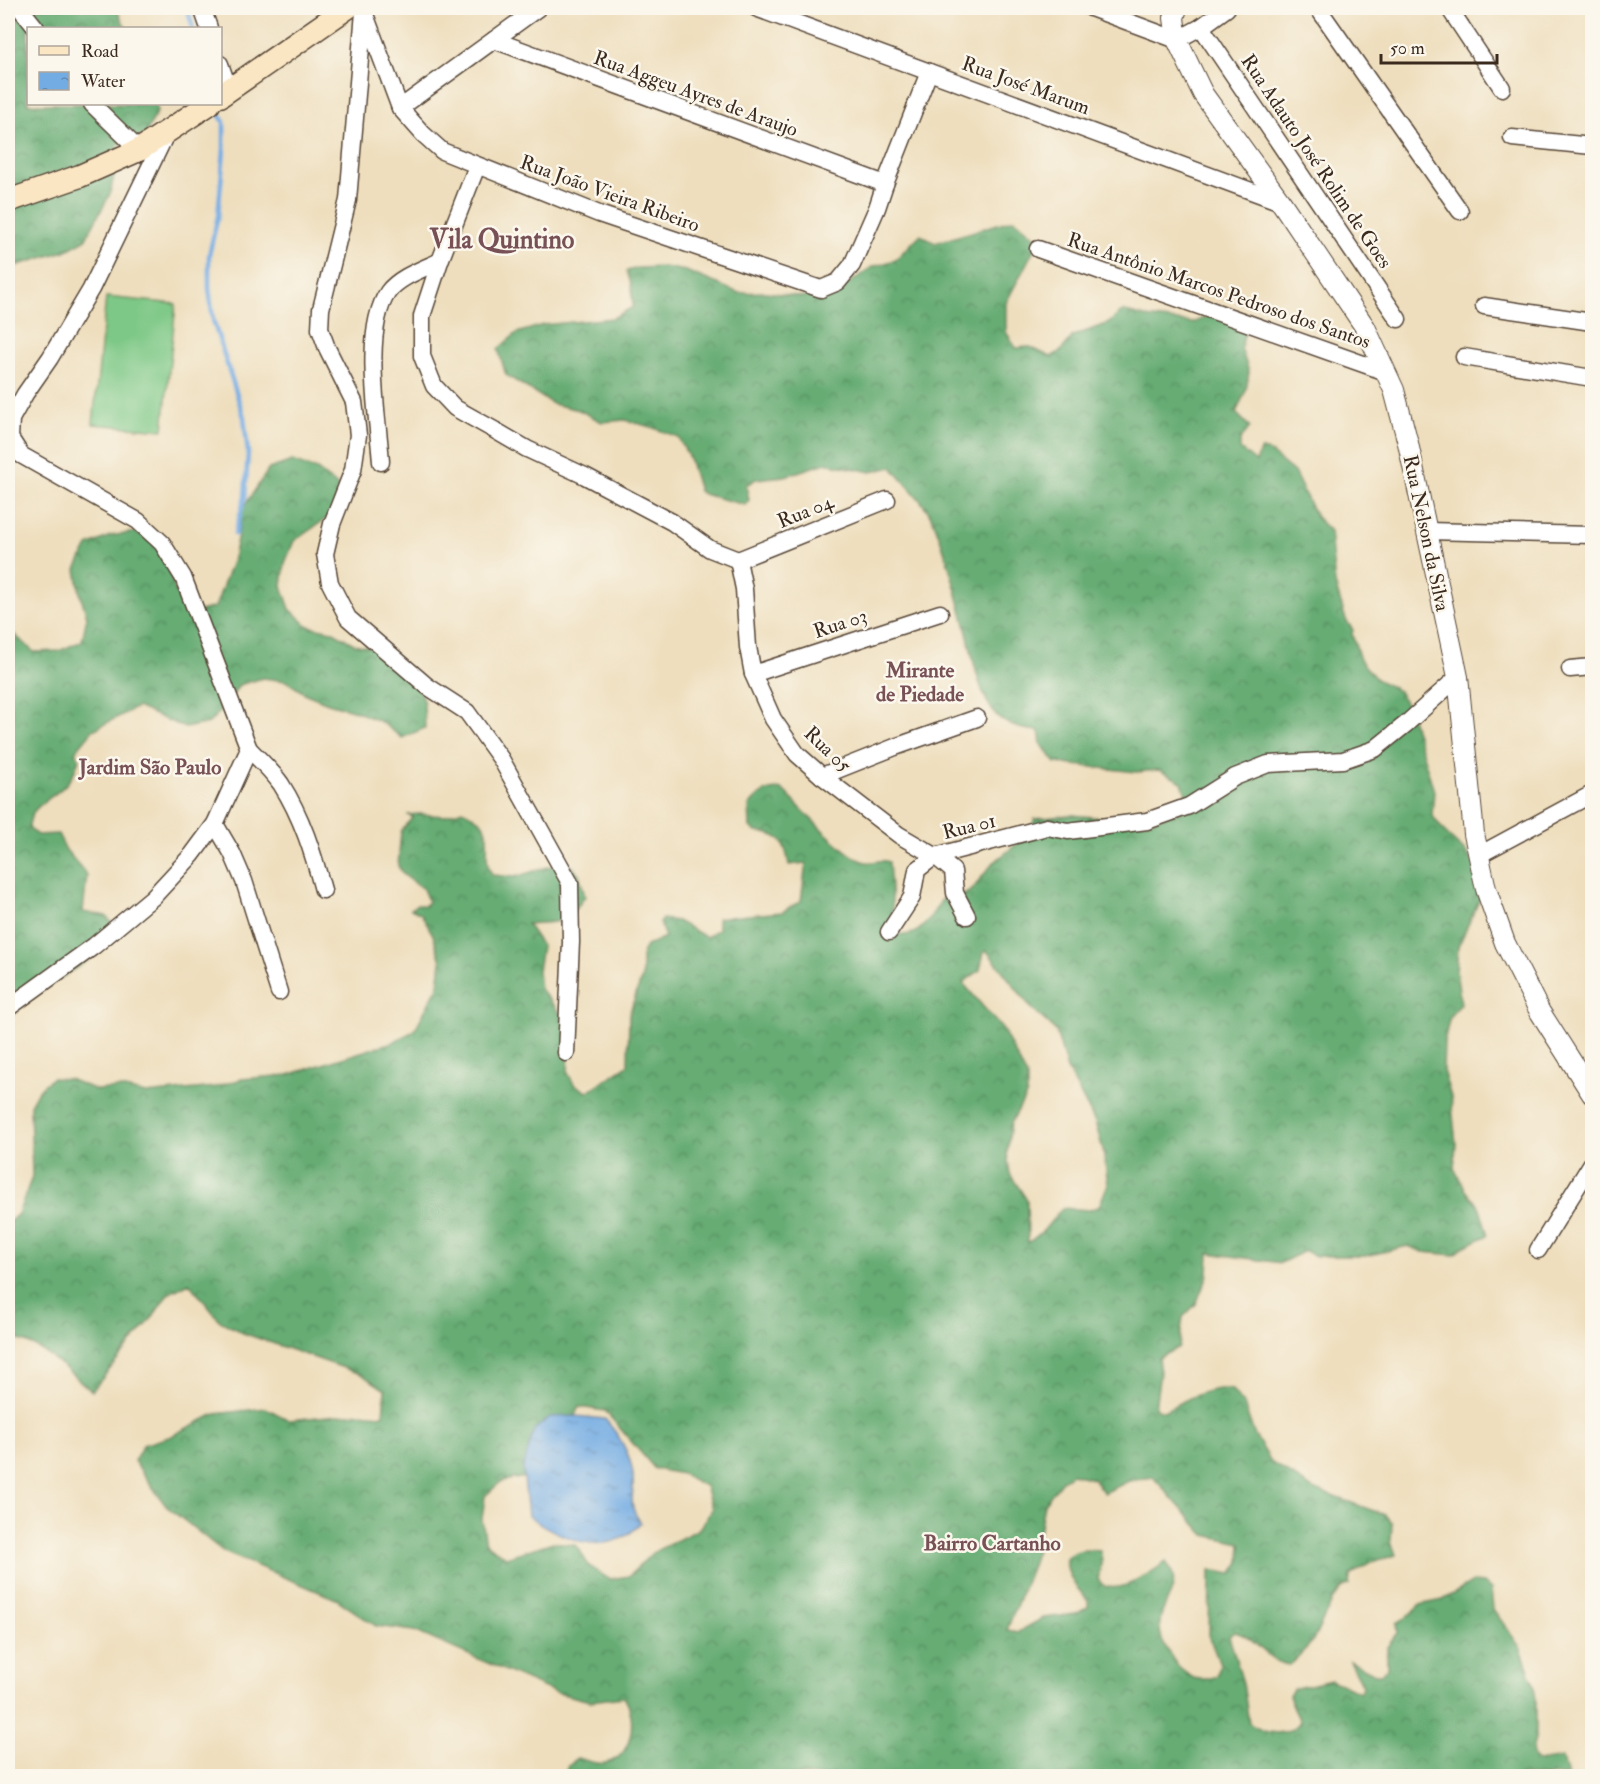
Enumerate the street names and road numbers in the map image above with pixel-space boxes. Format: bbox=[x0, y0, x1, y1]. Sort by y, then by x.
street label: Rua Aggeu Ayres de Araujo bbox=[590, 45, 801, 142]
street label: Rua Adauto José Rolim de Goes bbox=[1236, 49, 1398, 273]
street label: Rua José Marum bbox=[958, 51, 1094, 120]
street label: Rua João Vieira Ribeiro bbox=[517, 149, 703, 238]
street label: Rua Antônio Marcos Pedroso dos Santos bbox=[1064, 227, 1374, 354]
street label: Rua Nelson da Silva bbox=[1398, 453, 1455, 614]
street label: Rua 04 bbox=[774, 489, 838, 534]
street label: Rua 03 bbox=[810, 603, 870, 644]
street label: Rua 05 bbox=[799, 721, 857, 778]
street label: Rua 01 bbox=[940, 808, 998, 845]

